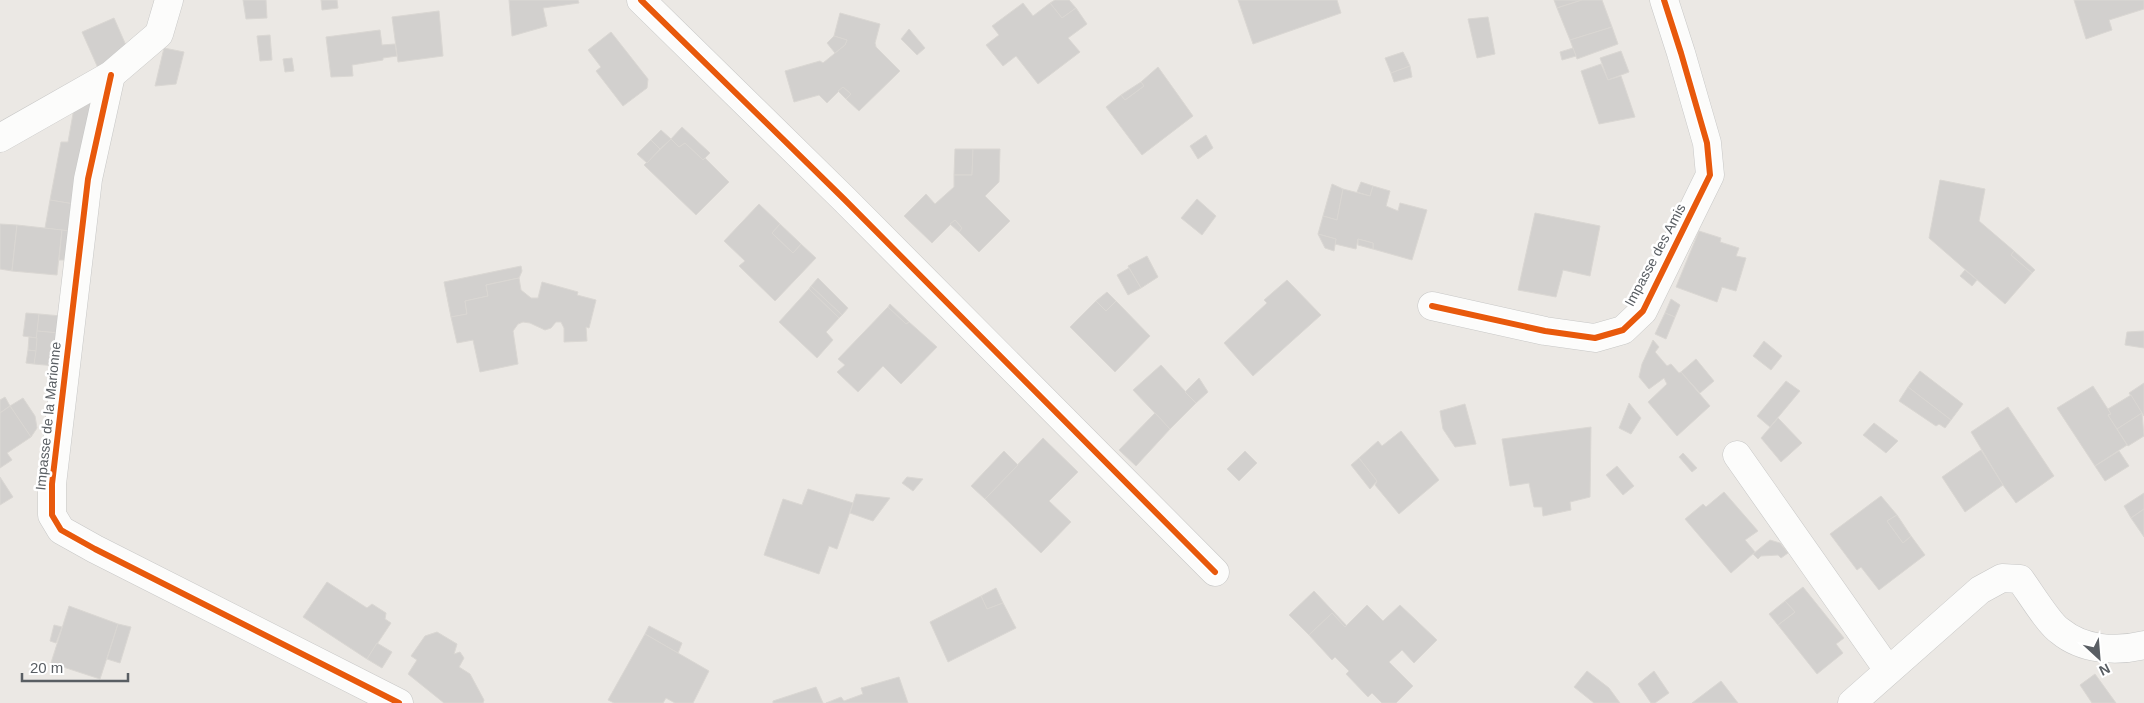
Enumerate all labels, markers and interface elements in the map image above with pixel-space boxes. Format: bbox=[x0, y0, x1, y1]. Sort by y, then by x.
street label: Impasse des Amis bbox=[1621, 201, 1689, 309]
street label: Impasse de la Marionne bbox=[32, 341, 64, 491]
north arrow bbox=[2074, 633, 2124, 683]
scale bar bbox=[22, 650, 129, 682]
text: 20 m bbox=[30, 659, 63, 676]
text: N bbox=[2097, 660, 2113, 679]

